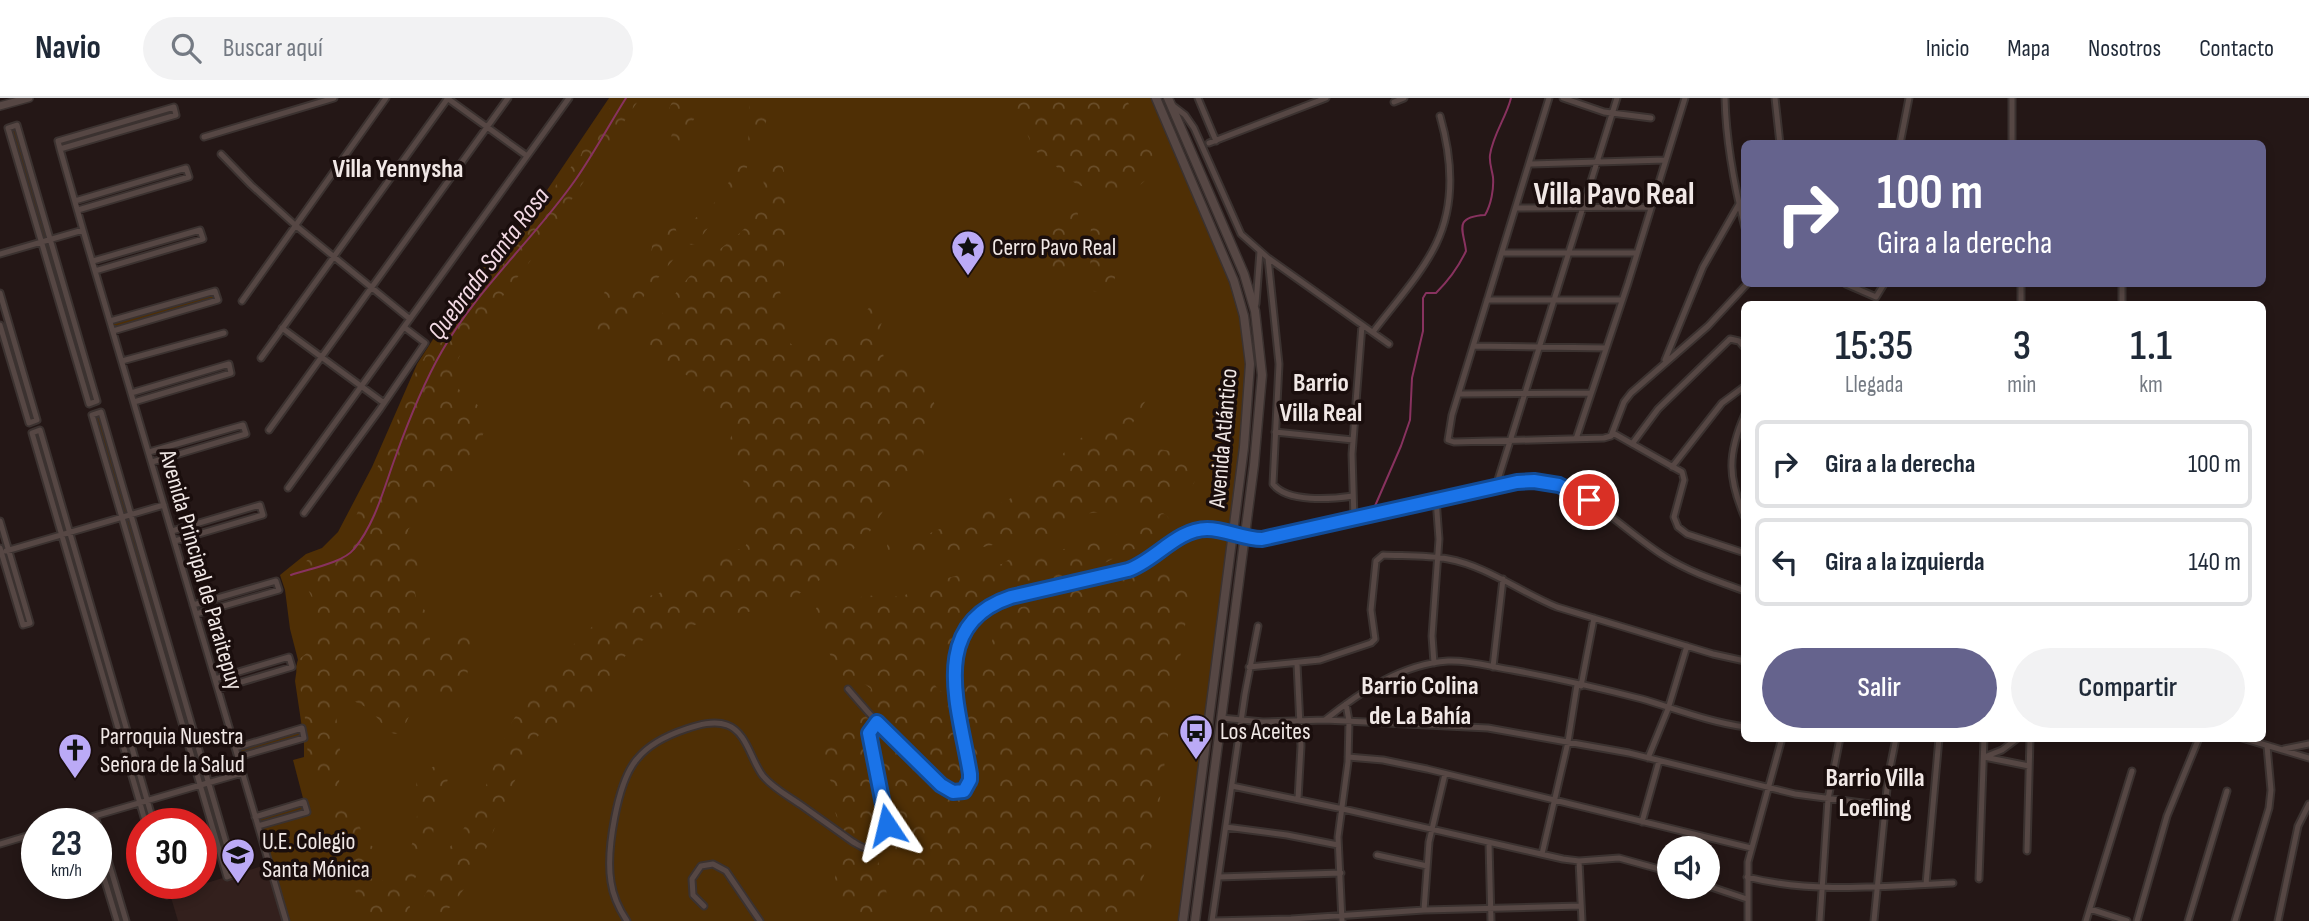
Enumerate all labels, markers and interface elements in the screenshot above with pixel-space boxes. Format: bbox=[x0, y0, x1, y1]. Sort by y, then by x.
search box bbox=[143, 17, 633, 80]
text: Navio bbox=[35, 28, 101, 68]
icon: search bbox=[167, 29, 205, 67]
text: Buscar aquí bbox=[223, 33, 323, 64]
text: Inicio bbox=[1926, 34, 1969, 63]
text: Mapa bbox=[2007, 34, 2050, 63]
text: Nosotros bbox=[2088, 34, 2161, 63]
text: Contacto bbox=[2199, 34, 2274, 63]
district label: Villa Yennysha bbox=[333, 154, 463, 185]
text: 100 m bbox=[1877, 164, 1983, 223]
icon: right bbox=[1762, 168, 1853, 259]
district label: Villa Pavo Real bbox=[1534, 175, 1694, 214]
water label: Quebrada Santa Rosa bbox=[422, 181, 557, 346]
text: Gira a la derecha bbox=[1877, 224, 2052, 263]
place icon: Cerro Pavo Real bbox=[949, 228, 987, 277]
place label: Cerro Pavo Real bbox=[992, 233, 1116, 262]
text: 15:35 bbox=[1835, 321, 1913, 372]
text: 3 bbox=[2013, 321, 2031, 372]
text: 1.1 bbox=[2130, 321, 2172, 372]
street label: Avenida Atlántico bbox=[1202, 367, 1244, 510]
district label: Barrio Villa Real bbox=[1280, 368, 1362, 429]
text: Llegada bbox=[1845, 371, 1903, 399]
text: min bbox=[2007, 371, 2036, 399]
text: km bbox=[2139, 371, 2163, 399]
icon: right bbox=[1766, 445, 1804, 483]
street label: Avenida Principal de Paraitepuy bbox=[153, 446, 249, 693]
text: Gira a la derecha bbox=[1825, 449, 1975, 480]
text: 100 m bbox=[2188, 449, 2241, 480]
pin bbox=[1559, 470, 1619, 530]
icon: arrive bbox=[1570, 481, 1608, 519]
icon: left bbox=[1766, 543, 1804, 581]
text: Gira a la izquierda bbox=[1825, 547, 1985, 578]
text: 140 m bbox=[2189, 547, 2241, 578]
button: Salir bbox=[1762, 648, 1997, 728]
button: Compartir bbox=[2011, 648, 2245, 728]
district label: Barrio Colina de La Bahía bbox=[1361, 671, 1479, 732]
bus stop icon: Los Aceites bbox=[1177, 712, 1215, 761]
place label: Los Aceites bbox=[1220, 717, 1311, 746]
place label: Parroquia Nuestra Señora de la Salud bbox=[100, 722, 245, 779]
church icon: Parroquia Nuestra Señora de la Salud bbox=[56, 731, 94, 780]
district label: Barrio Villa Loefling bbox=[1825, 763, 1925, 824]
position arrow bbox=[850, 788, 924, 862]
speed limit sign: 30 bbox=[126, 808, 217, 899]
text: 23 bbox=[51, 823, 82, 866]
place label: U.E. Colegio Santa Mónica bbox=[262, 827, 370, 884]
school or university icon: U.E. Colegio Santa Mónica bbox=[219, 836, 257, 885]
map controls bbox=[1657, 836, 1720, 899]
button: sound bbox=[1657, 836, 1720, 899]
text: km/h bbox=[51, 860, 82, 881]

